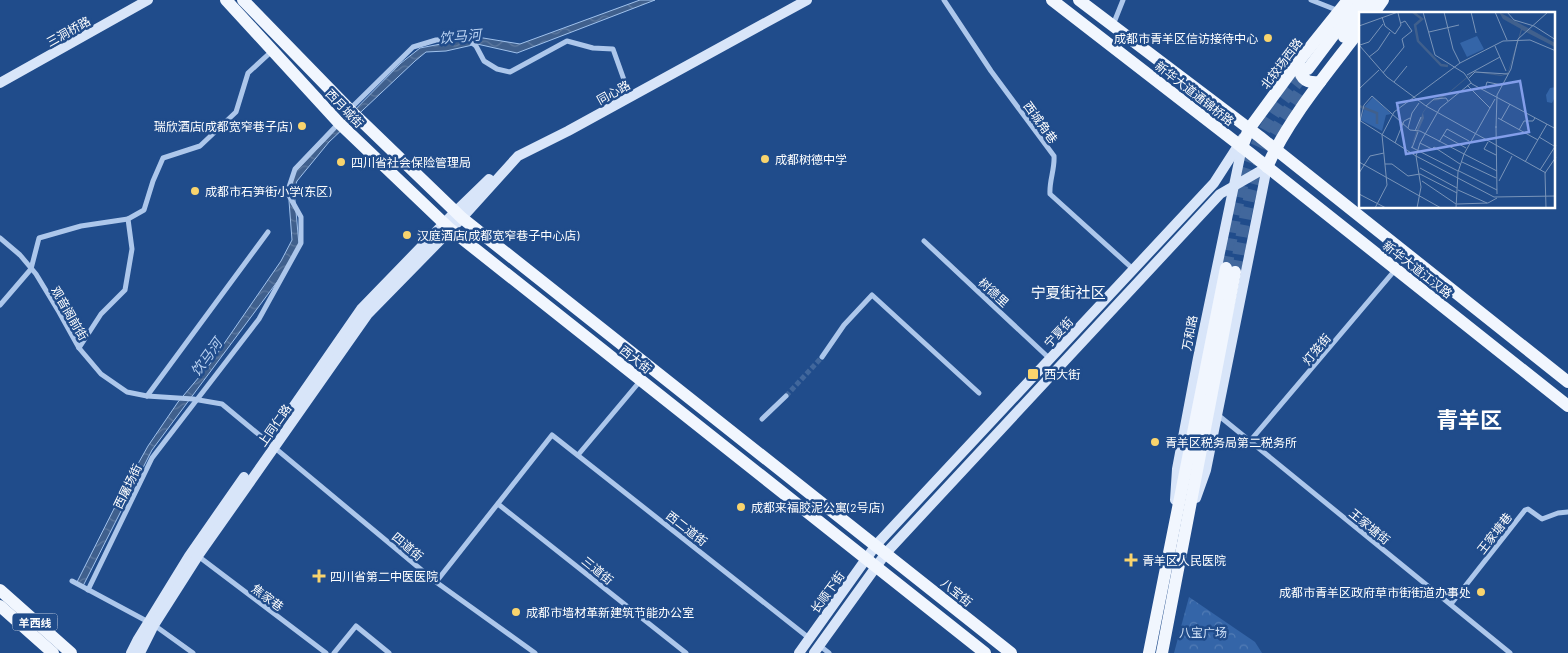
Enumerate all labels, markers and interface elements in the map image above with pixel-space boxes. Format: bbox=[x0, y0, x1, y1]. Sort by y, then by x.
inset map bbox=[1359, 12, 1556, 209]
street label: 三洞桥路 bbox=[44, 13, 92, 49]
water label: 饮马河 bbox=[438, 25, 485, 46]
place label: 成都市青羊区信访接待中心 bbox=[1114, 31, 1258, 45]
marker: 成都市青羊区信访接待中心 bbox=[1262, 32, 1274, 44]
street label: 北较场西路 bbox=[1257, 35, 1305, 91]
street label: 新华大道通锦桥路 bbox=[1153, 58, 1237, 128]
street label: 同心路 bbox=[594, 77, 632, 107]
street label: 西月城街 bbox=[323, 86, 367, 130]
street label: 西城角巷 bbox=[1021, 98, 1061, 146]
place label: 瑞欣酒店(成都宽窄巷子店) bbox=[154, 119, 293, 133]
marker: 瑞欣酒店(成都宽窄巷子店) bbox=[296, 120, 308, 132]
place label: 成都树德中学 bbox=[775, 152, 847, 166]
marker: 成都树德中学 bbox=[759, 153, 771, 165]
place label: 四川省社会保险管理局 bbox=[351, 155, 471, 169]
marker: 四川省社会保险管理局 bbox=[335, 156, 347, 168]
place label: 成都市石笋街小学(东区) bbox=[205, 184, 332, 198]
marker: 成都市石笋街小学(东区) bbox=[189, 185, 201, 197]
place label: 汉庭酒店(成都宽窄巷子中心店) bbox=[417, 228, 580, 242]
marker: 汉庭酒店(成都宽窄巷子中心店) bbox=[401, 229, 413, 241]
street label: 新华大道江汉路 bbox=[1381, 238, 1455, 300]
street label: 树德里 bbox=[976, 275, 1012, 309]
district label: 宁夏街社区 bbox=[1030, 283, 1106, 301]
street label: 观音阁前街 bbox=[49, 284, 91, 342]
street label: 宁夏街 bbox=[1041, 314, 1075, 350]
street label: 万和路 bbox=[1179, 314, 1199, 352]
street label: 灯笼街 bbox=[1299, 331, 1333, 367]
water label: 饮马河 bbox=[187, 333, 227, 379]
street label: 西大街 bbox=[618, 342, 654, 376]
marker: 西大街 bbox=[1026, 367, 1040, 381]
place label: 西大街 bbox=[1044, 367, 1080, 381]
street label: 上同仁路 bbox=[254, 401, 294, 449]
district label: 青羊区 bbox=[1436, 406, 1502, 432]
place label: 青羊区税务局第二税务所 bbox=[1165, 435, 1297, 449]
marker: 青羊区税务局第二税务所 bbox=[1149, 436, 1161, 448]
street label: 西屠场街 bbox=[110, 461, 144, 511]
place label: 成都来福胶泥公寓(2号店) bbox=[751, 500, 885, 514]
marker: 成都来福胶泥公寓(2号店) bbox=[735, 501, 747, 513]
street label: 王家塘街 bbox=[1347, 505, 1393, 547]
street label: 西二道街 bbox=[664, 508, 710, 548]
street label: 王家塘巷 bbox=[1474, 510, 1514, 556]
street label: 四道街 bbox=[390, 529, 426, 563]
street label: 三道街 bbox=[580, 553, 616, 587]
marker: 青羊区人民医院 bbox=[1124, 553, 1138, 567]
place label: 青羊区人民医院 bbox=[1142, 553, 1226, 567]
street label: 长顺下街 bbox=[807, 568, 847, 616]
marker: 四川省第二中医医院 bbox=[312, 569, 326, 583]
place label: 四川省第二中医医院 bbox=[330, 569, 438, 583]
street label: 八宝街 bbox=[939, 575, 975, 609]
street label: 焦家巷 bbox=[249, 581, 287, 613]
place label: 成都市青羊区政府草市街街道办事处 bbox=[1279, 585, 1471, 599]
marker: 成都市青羊区政府草市街街道办事处 bbox=[1475, 586, 1487, 598]
place label: 成都市墙材革新建筑节能办公室 bbox=[526, 605, 694, 619]
marker: 成都市墙材革新建筑节能办公室 bbox=[510, 606, 522, 618]
road number: 羊西线 bbox=[12, 614, 58, 630]
park label: 八宝广场 bbox=[1179, 625, 1227, 639]

